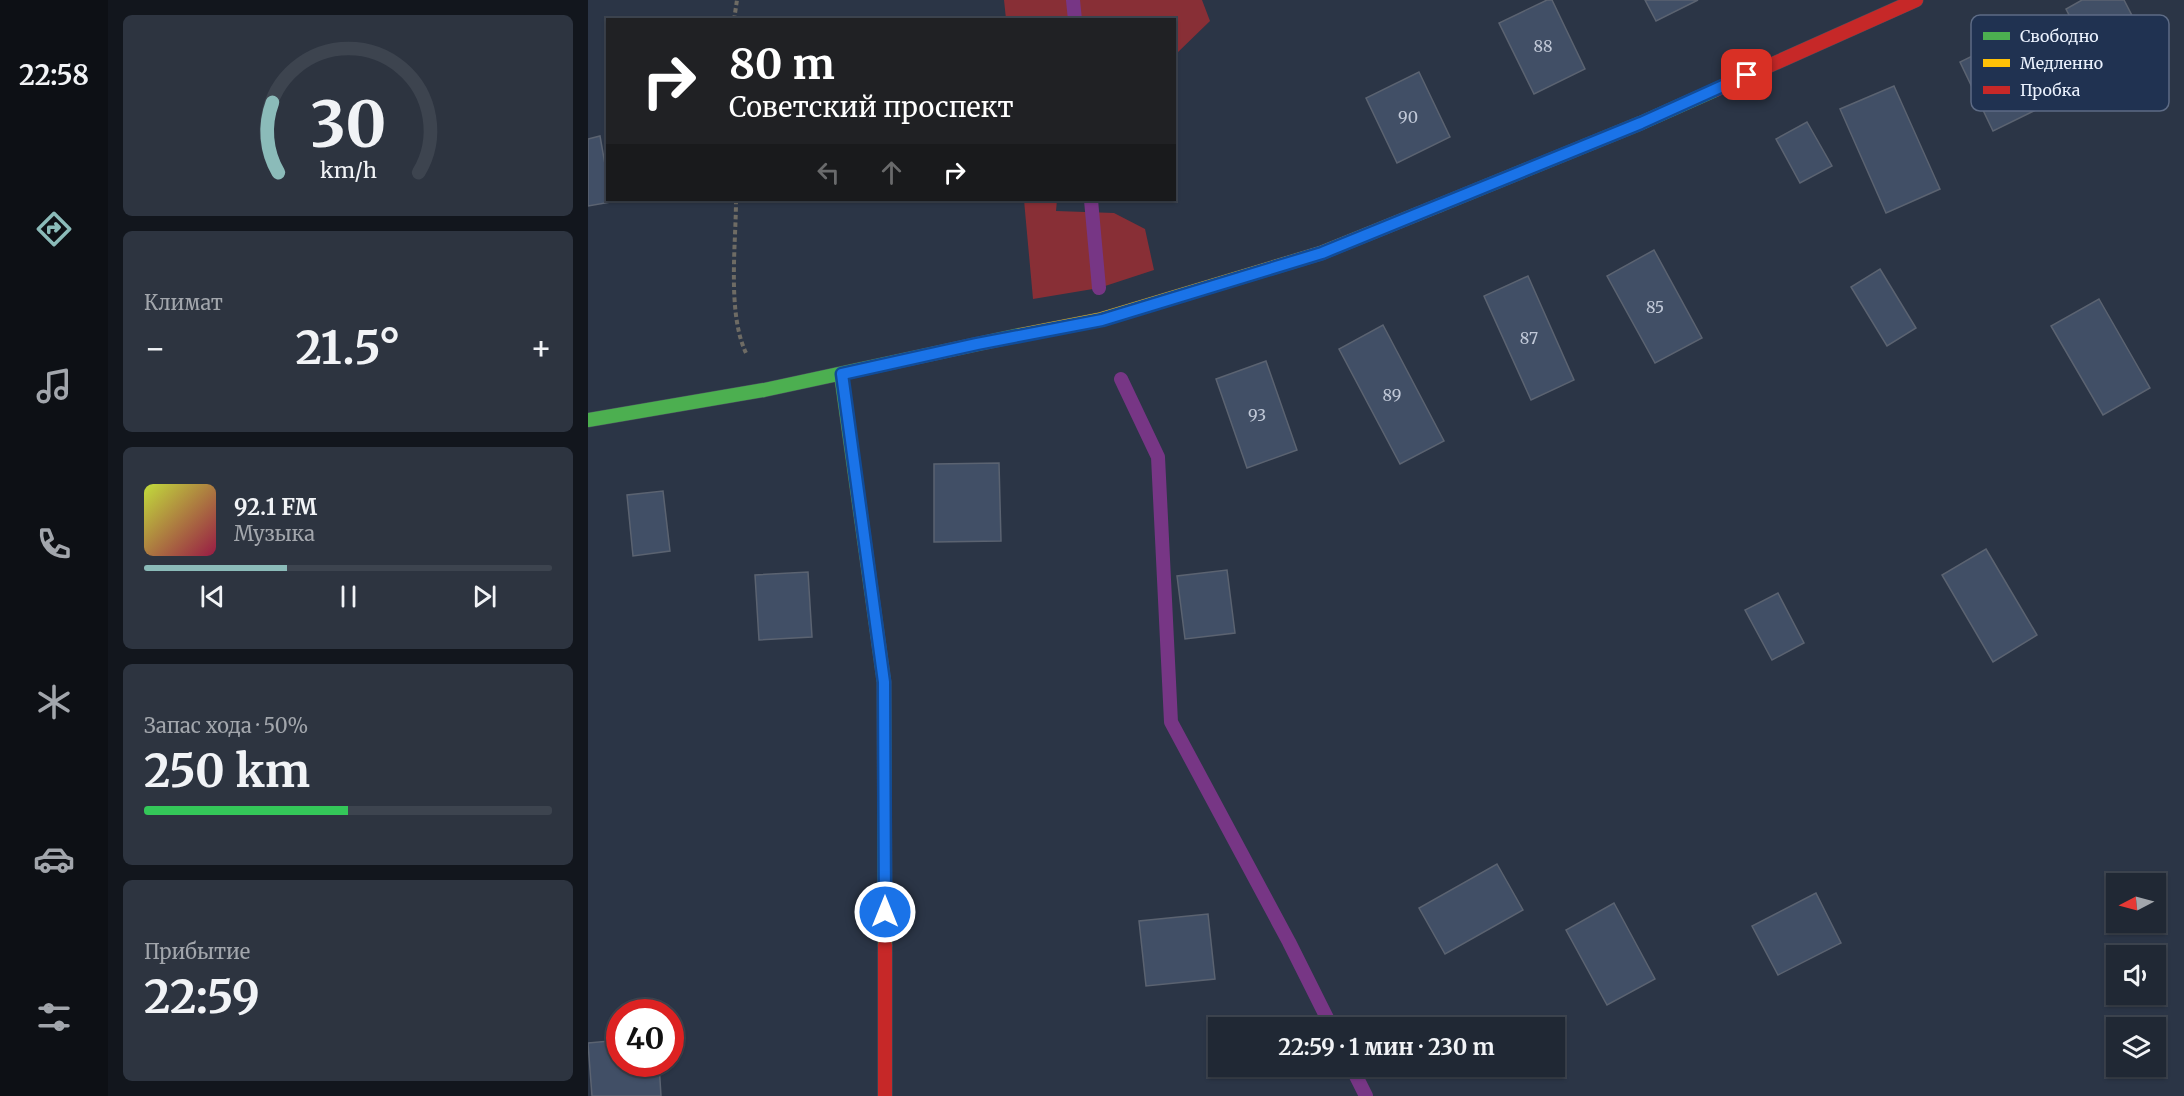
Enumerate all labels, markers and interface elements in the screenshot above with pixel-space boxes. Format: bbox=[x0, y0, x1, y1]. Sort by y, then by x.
legend bbox=[1971, 15, 2169, 111]
text: Свободно bbox=[2020, 26, 2099, 46]
house number: 88 bbox=[1533, 36, 1553, 56]
text: 80 m bbox=[729, 38, 835, 90]
icon: right bbox=[630, 42, 708, 120]
pin bbox=[1721, 49, 1772, 100]
text: Медленно bbox=[2020, 53, 2103, 73]
text: 22:58 bbox=[19, 58, 89, 92]
icon: arrive bbox=[1730, 58, 1763, 91]
text: Пробка bbox=[2020, 80, 2081, 100]
text: 30 bbox=[310, 86, 386, 164]
text: Советский проспект bbox=[729, 90, 1014, 124]
house number: 90 bbox=[1398, 107, 1418, 127]
icon: left bbox=[812, 156, 845, 189]
icon: ahead bbox=[875, 156, 908, 189]
icon: right bbox=[938, 156, 971, 189]
text: km/h bbox=[320, 157, 376, 184]
icon: directions bbox=[33, 208, 75, 250]
text: Климат bbox=[144, 290, 223, 315]
house number: 85 bbox=[1646, 297, 1664, 317]
text: 21.5° bbox=[296, 320, 400, 376]
text: − bbox=[144, 328, 166, 369]
text: + bbox=[530, 328, 552, 369]
house number: 87 bbox=[1520, 328, 1538, 348]
icon: music bbox=[33, 365, 75, 407]
house number: 89 bbox=[1383, 385, 1401, 405]
house number: 93 bbox=[1248, 405, 1266, 425]
text: 92.1 FM bbox=[234, 493, 317, 521]
text: Музыка bbox=[234, 521, 315, 546]
icon: phone bbox=[33, 523, 75, 565]
icon: previous bbox=[196, 580, 229, 613]
icon: pause bbox=[332, 580, 365, 613]
icon: next bbox=[468, 580, 501, 613]
icon: climate bbox=[33, 681, 75, 723]
text: Запас хода · 50% bbox=[144, 713, 308, 738]
text: 250 km bbox=[144, 743, 310, 799]
icon: car bbox=[33, 838, 75, 880]
north arrow bbox=[2106, 873, 2166, 933]
map controls bbox=[2106, 873, 2166, 1077]
position arrow bbox=[853, 880, 917, 944]
text: Прибытие bbox=[144, 939, 250, 964]
button: sound bbox=[2106, 945, 2166, 1005]
text: 22:59 bbox=[144, 969, 260, 1025]
icon: filters bbox=[33, 996, 75, 1038]
speed limit sign: 40 bbox=[606, 999, 684, 1077]
button: layers bbox=[2106, 1017, 2166, 1077]
text: 22:59 · 1 мин · 230 m bbox=[1278, 1033, 1495, 1061]

